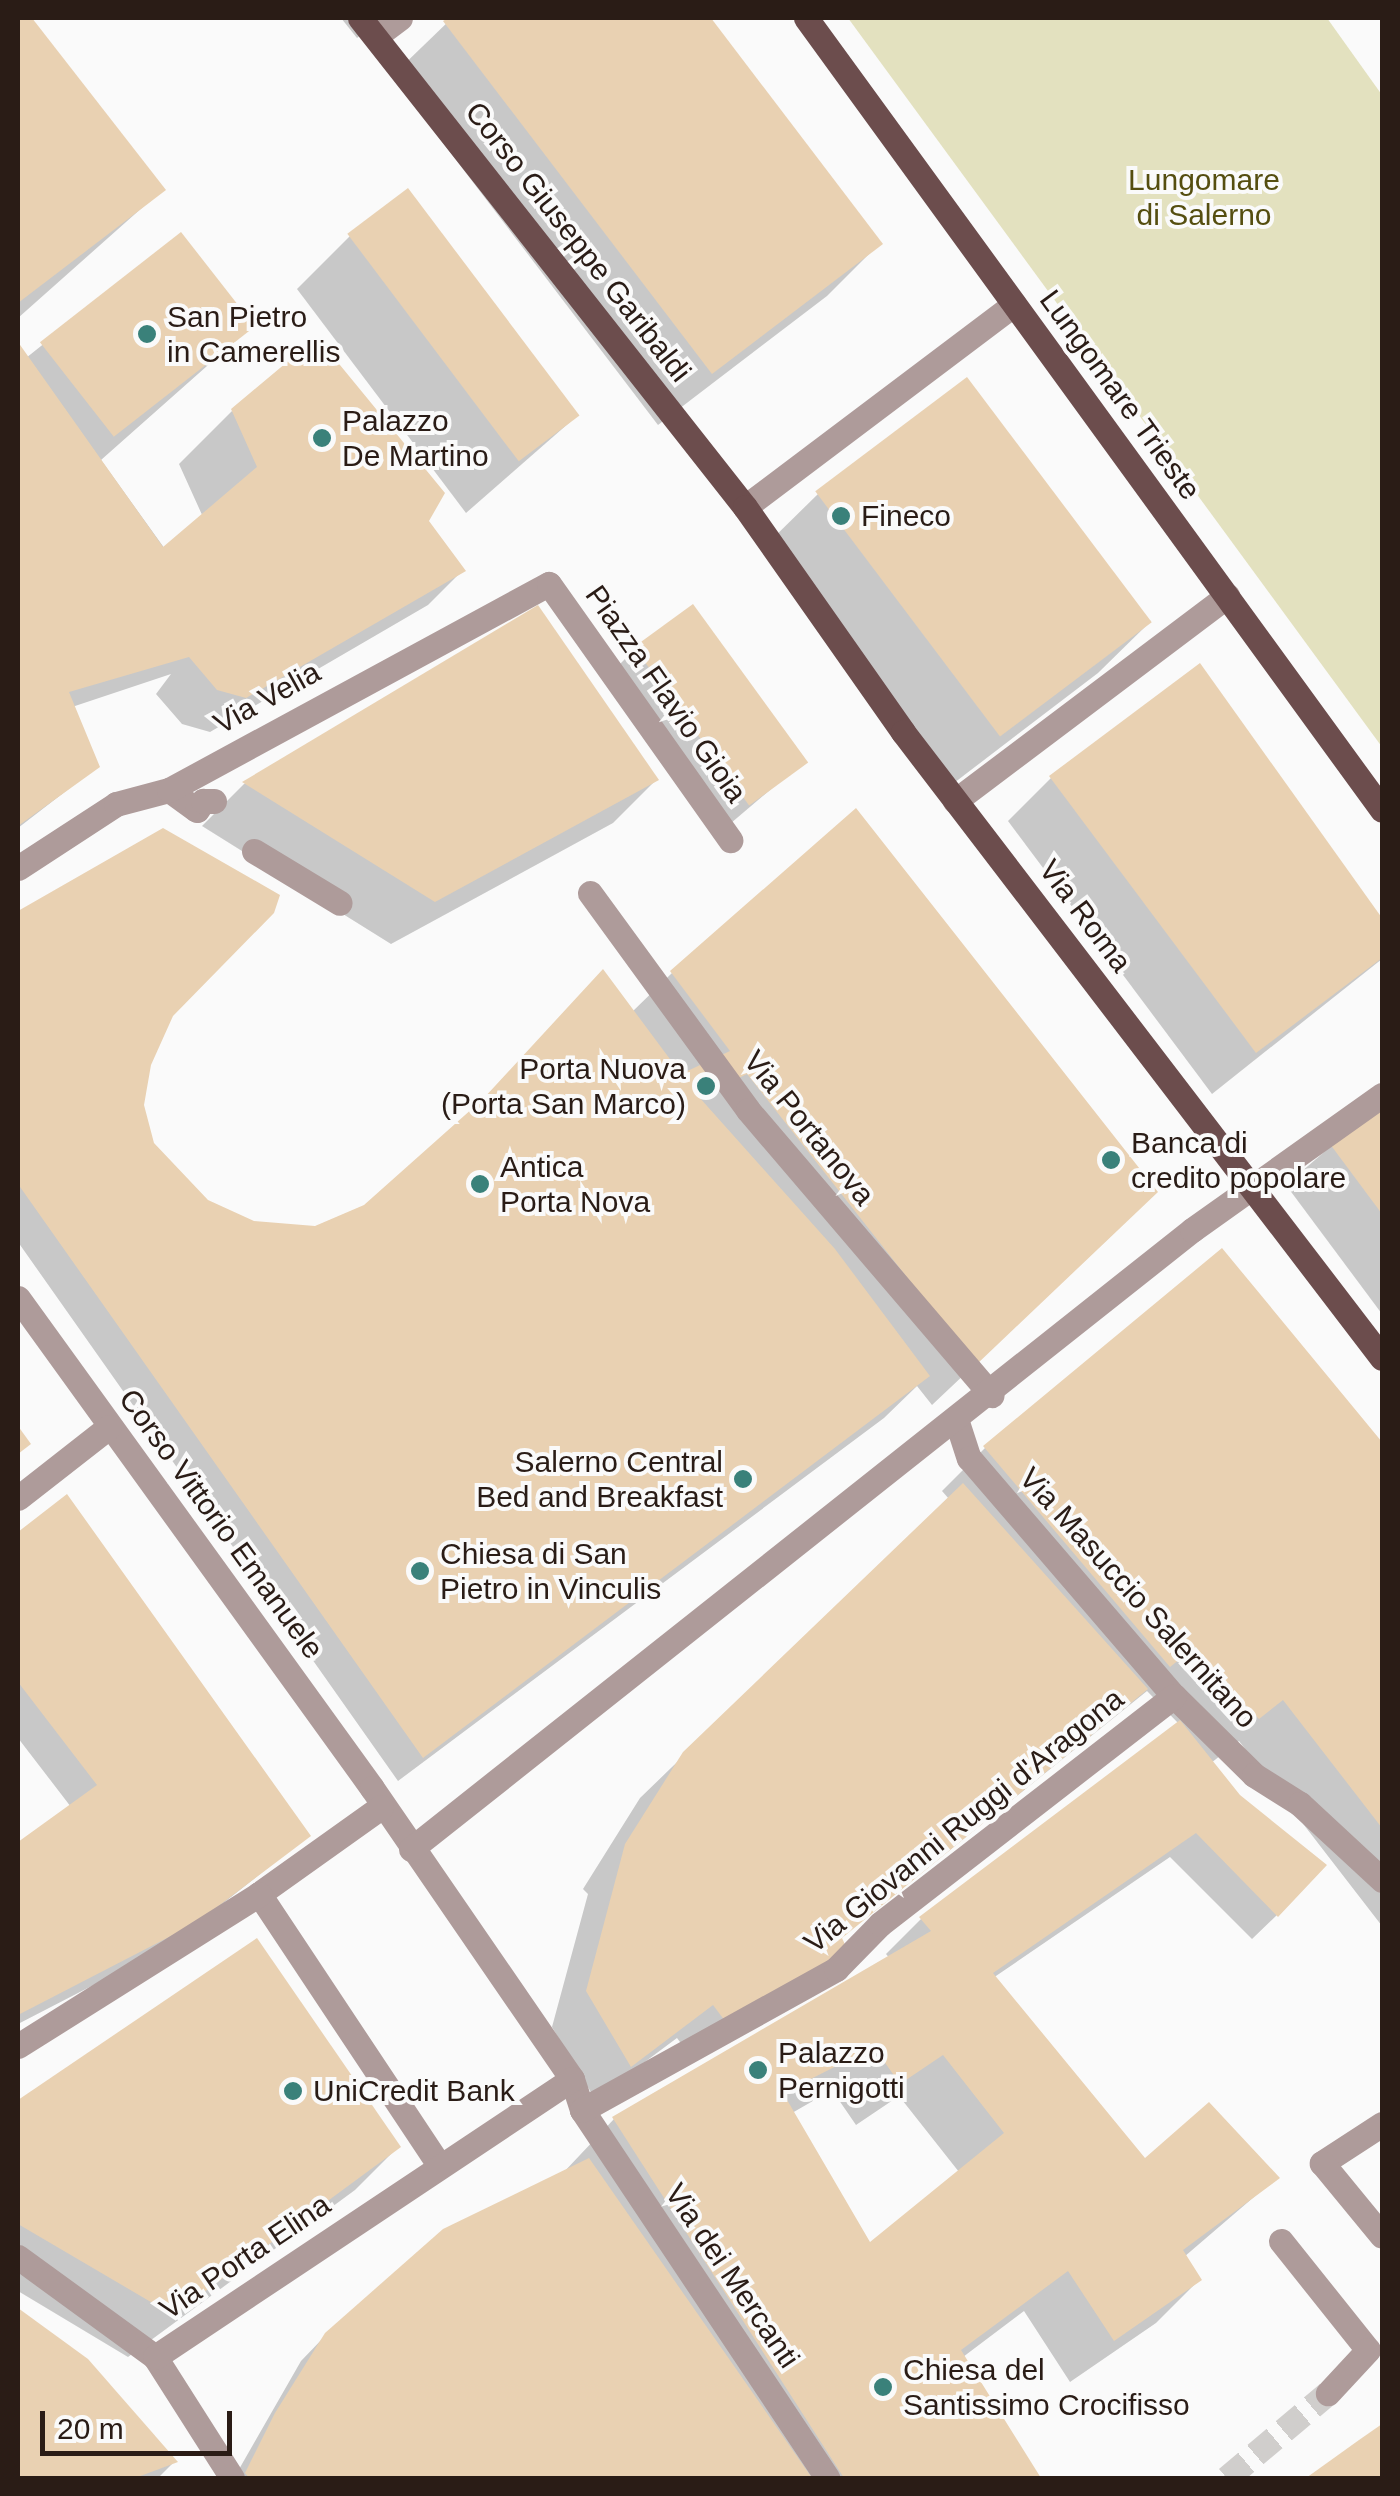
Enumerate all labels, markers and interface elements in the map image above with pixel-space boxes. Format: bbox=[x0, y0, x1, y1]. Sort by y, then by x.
street label: Corso Giuseppe Garibaldi bbox=[458, 95, 698, 389]
park label: Lungomare di Salerno bbox=[1128, 162, 1280, 232]
street label: Lungomare Trieste bbox=[1032, 283, 1208, 507]
place label: San Pietro in Camerellis bbox=[167, 299, 340, 370]
marker: San Pietro in Camerellis bbox=[136, 323, 158, 345]
place label: Palazzo De Martino bbox=[342, 403, 489, 474]
marker: Palazzo De Martino bbox=[311, 427, 333, 449]
place label: Fineco bbox=[861, 498, 951, 534]
marker: Fineco bbox=[830, 505, 852, 527]
street label: Piazza Flavio Gioia bbox=[578, 579, 754, 809]
street label: Via Velia bbox=[207, 654, 327, 742]
street label: Via Roma bbox=[1031, 853, 1139, 979]
street label: Via Portanova bbox=[736, 1044, 882, 1212]
place label: Porta Nuova (Porta San Marco) bbox=[441, 1051, 686, 1122]
marker: Porta Nuova (Porta San Marco) bbox=[695, 1075, 717, 1097]
place label: Banca di credito popolare bbox=[1131, 1125, 1346, 1196]
place label: Antica Porta Nova bbox=[500, 1149, 650, 1220]
marker: Banca di credito popolare bbox=[1100, 1149, 1122, 1171]
marker: Antica Porta Nova bbox=[469, 1173, 491, 1195]
street label: Corso Vittorio Emanuele bbox=[111, 1382, 331, 1666]
place label: Salerno Central Bed and Breakfast bbox=[476, 1444, 723, 1514]
street label: Via Masuccio Salernitano bbox=[1012, 1460, 1264, 1736]
marker: Salerno Central Bed and Breakfast bbox=[732, 1468, 754, 1490]
place label: Chiesa di San Pietro in Vinculis bbox=[440, 1536, 661, 1606]
marker: Chiesa di San Pietro in Vinculis bbox=[409, 1560, 431, 1582]
street label: Via Giovanni Ruggi d'Aragona bbox=[797, 1681, 1131, 1961]
place label: Palazzo Pernigotti bbox=[778, 2035, 905, 2106]
marker: Palazzo Pernigotti bbox=[747, 2059, 769, 2081]
place label: UniCredit Bank bbox=[313, 2073, 515, 2109]
marker: UniCredit Bank bbox=[282, 2080, 304, 2102]
street label: Via dei Mercanti bbox=[657, 2177, 807, 2375]
street label: Via Porta Elina bbox=[153, 2187, 337, 2327]
place label: Chiesa del Santissimo Crocifisso bbox=[903, 2352, 1190, 2422]
marker: Chiesa del Santissimo Crocifisso bbox=[872, 2376, 894, 2398]
scale bar bbox=[45, 2391, 238, 2453]
text: 20 m bbox=[57, 2412, 124, 2445]

